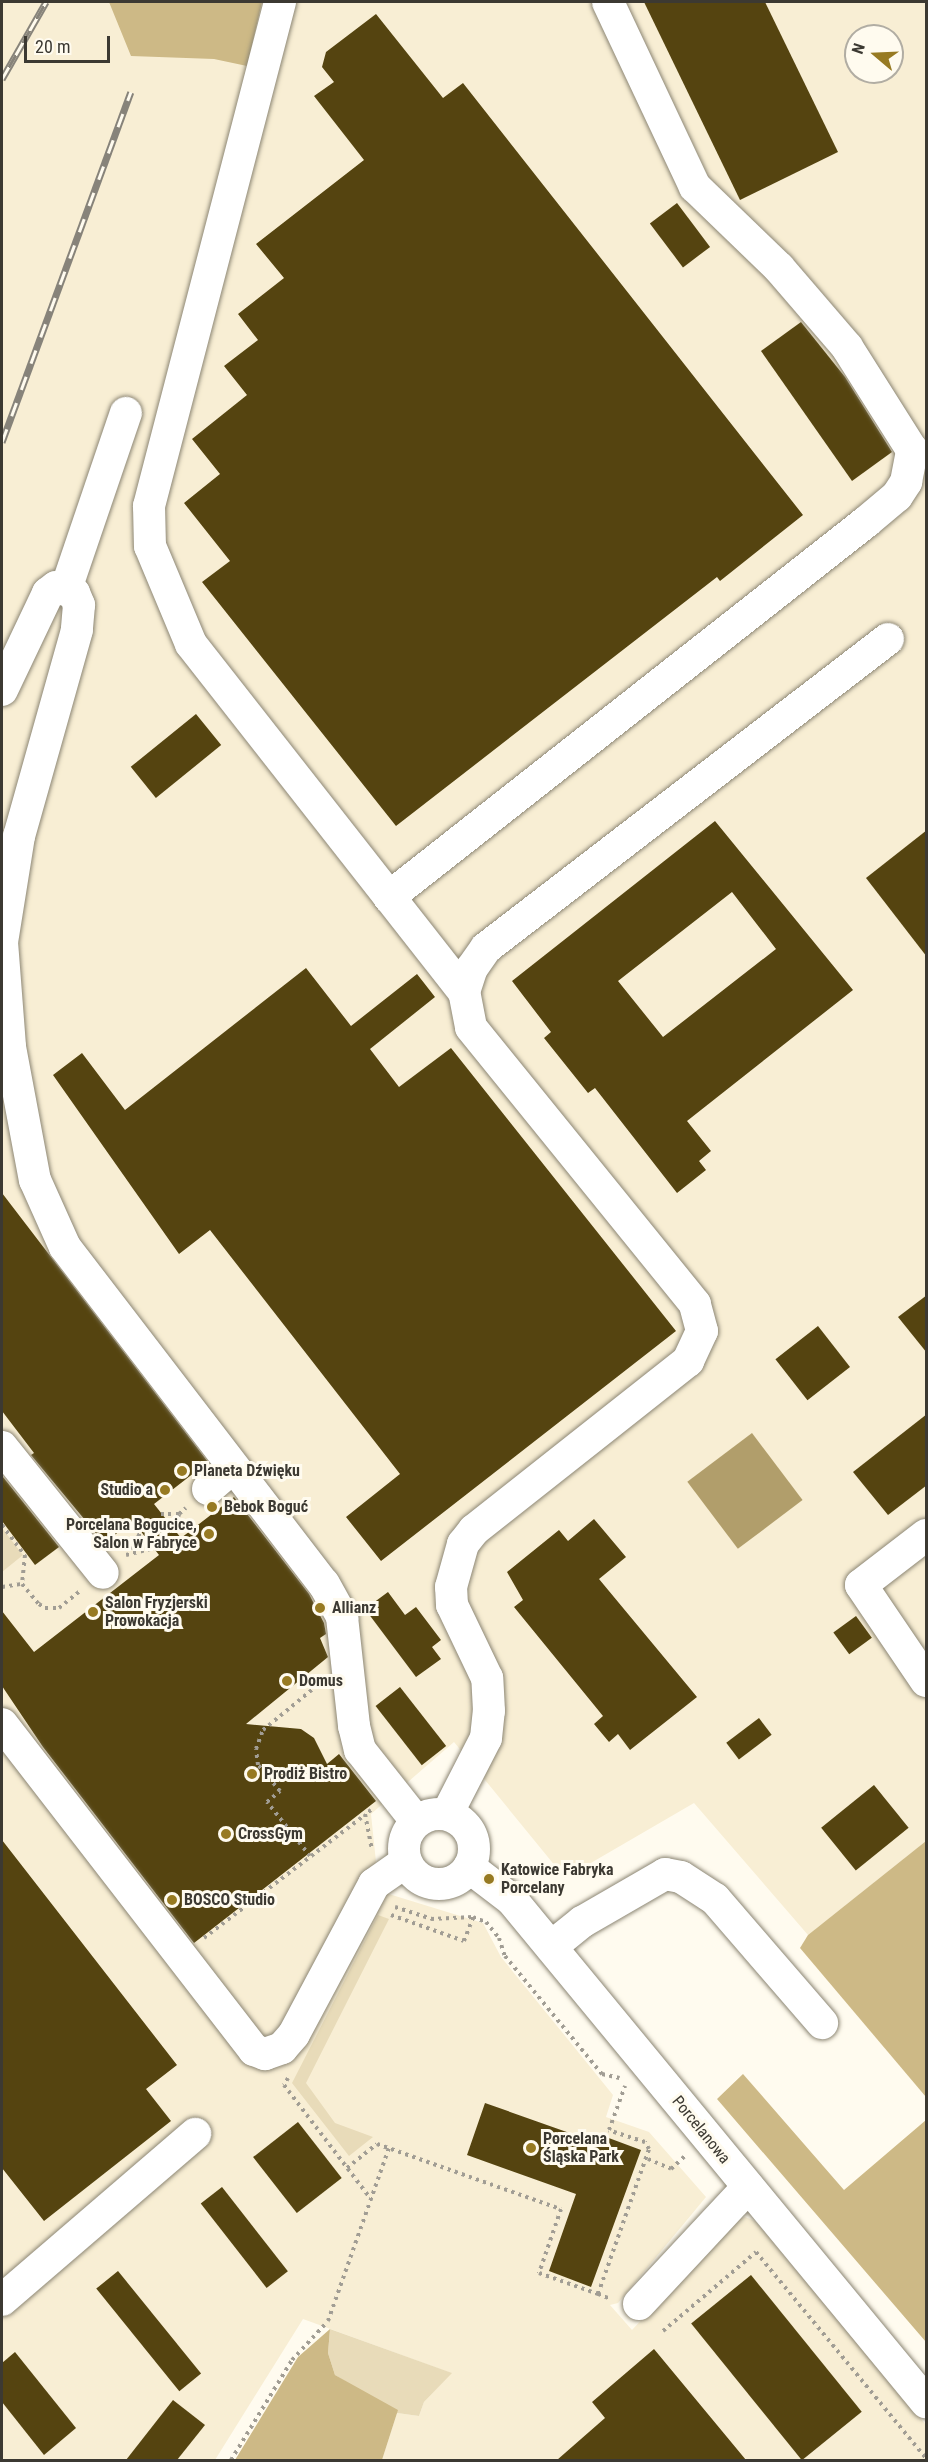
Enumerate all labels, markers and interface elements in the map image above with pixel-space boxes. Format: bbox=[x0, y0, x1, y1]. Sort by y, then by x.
scale bar bbox=[27, 24, 112, 62]
north arrow bbox=[844, 24, 904, 84]
text: 20 m bbox=[35, 36, 70, 57]
text: N bbox=[848, 41, 869, 56]
place label: Planeta Dźwięku bbox=[194, 1461, 300, 1481]
marker: Planeta Dźwięku bbox=[175, 1464, 189, 1478]
place label: Studio a bbox=[100, 1480, 153, 1500]
marker: Studio a bbox=[158, 1483, 172, 1497]
place label: Bebok Boguć bbox=[224, 1497, 308, 1517]
marker: Bebok Boguć bbox=[205, 1500, 219, 1514]
place label: Porcelana Bogucice, Salon w Fabryce bbox=[66, 1515, 197, 1553]
marker: Porcelana Bogucice, Salon w Fabryce bbox=[202, 1527, 216, 1541]
place label: Salon Fryzjerski Prowokacja bbox=[105, 1593, 208, 1631]
place label: Allianz bbox=[332, 1598, 376, 1618]
marker: Allianz bbox=[313, 1601, 327, 1615]
marker: Salon Fryzjerski Prowokacja bbox=[86, 1605, 100, 1619]
place label: Domus bbox=[299, 1671, 343, 1691]
marker: Domus bbox=[280, 1674, 294, 1688]
place label: Prodiż Bistro bbox=[264, 1764, 347, 1784]
marker: Prodiż Bistro bbox=[245, 1767, 259, 1781]
place label: CrossGym bbox=[238, 1824, 303, 1844]
marker: CrossGym bbox=[219, 1827, 233, 1841]
place label: Katowice Fabryka Porcelany bbox=[501, 1860, 613, 1898]
marker: Katowice Fabryka Porcelany bbox=[482, 1872, 496, 1886]
place label: BOSCO Studio bbox=[184, 1890, 275, 1910]
marker: BOSCO Studio bbox=[165, 1893, 179, 1907]
street label: Porcelanowa bbox=[668, 2092, 734, 2168]
place label: Porcelana Śląska Park bbox=[543, 2129, 619, 2167]
marker: Porcelana Śląska Park bbox=[524, 2141, 538, 2155]

